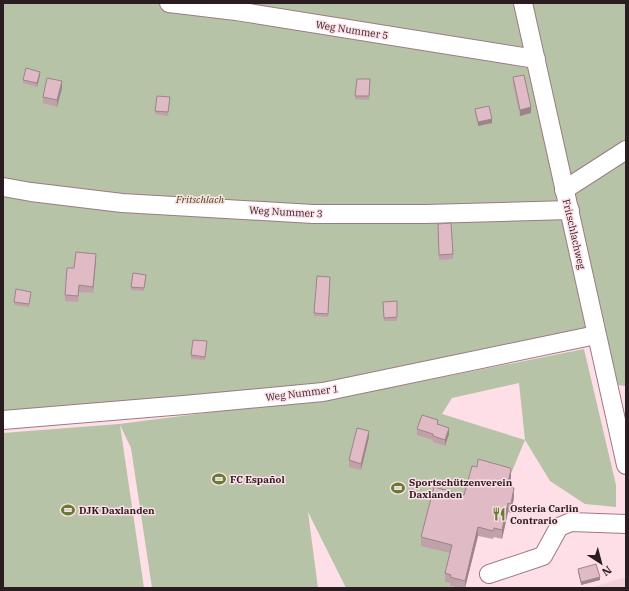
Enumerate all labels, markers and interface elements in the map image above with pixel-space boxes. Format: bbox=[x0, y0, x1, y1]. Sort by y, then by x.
street label: Weg Nummer 5 bbox=[315, 18, 389, 42]
park label: Fritschlach bbox=[175, 193, 224, 206]
street label: Fritschlachweg bbox=[560, 198, 589, 271]
street label: Weg Nummer 3 bbox=[249, 204, 323, 220]
street label: Weg Nummer 1 bbox=[265, 382, 339, 404]
sports icon: FC Español bbox=[211, 471, 227, 487]
place label: FC Español bbox=[230, 473, 285, 486]
place label: Sportschützenverein Daxlanden bbox=[409, 476, 513, 501]
sports icon: Sportschützenverein Daxlanden bbox=[390, 480, 406, 496]
sports icon: DJK Daxlanden bbox=[60, 502, 76, 518]
place label: Osteria Carlin Contrario bbox=[510, 502, 579, 527]
place label: DJK Daxlanden bbox=[79, 504, 155, 517]
restaurant icon: Osteria Carlin Contrario bbox=[491, 506, 507, 522]
north arrow bbox=[581, 543, 621, 583]
text: N bbox=[599, 563, 615, 579]

